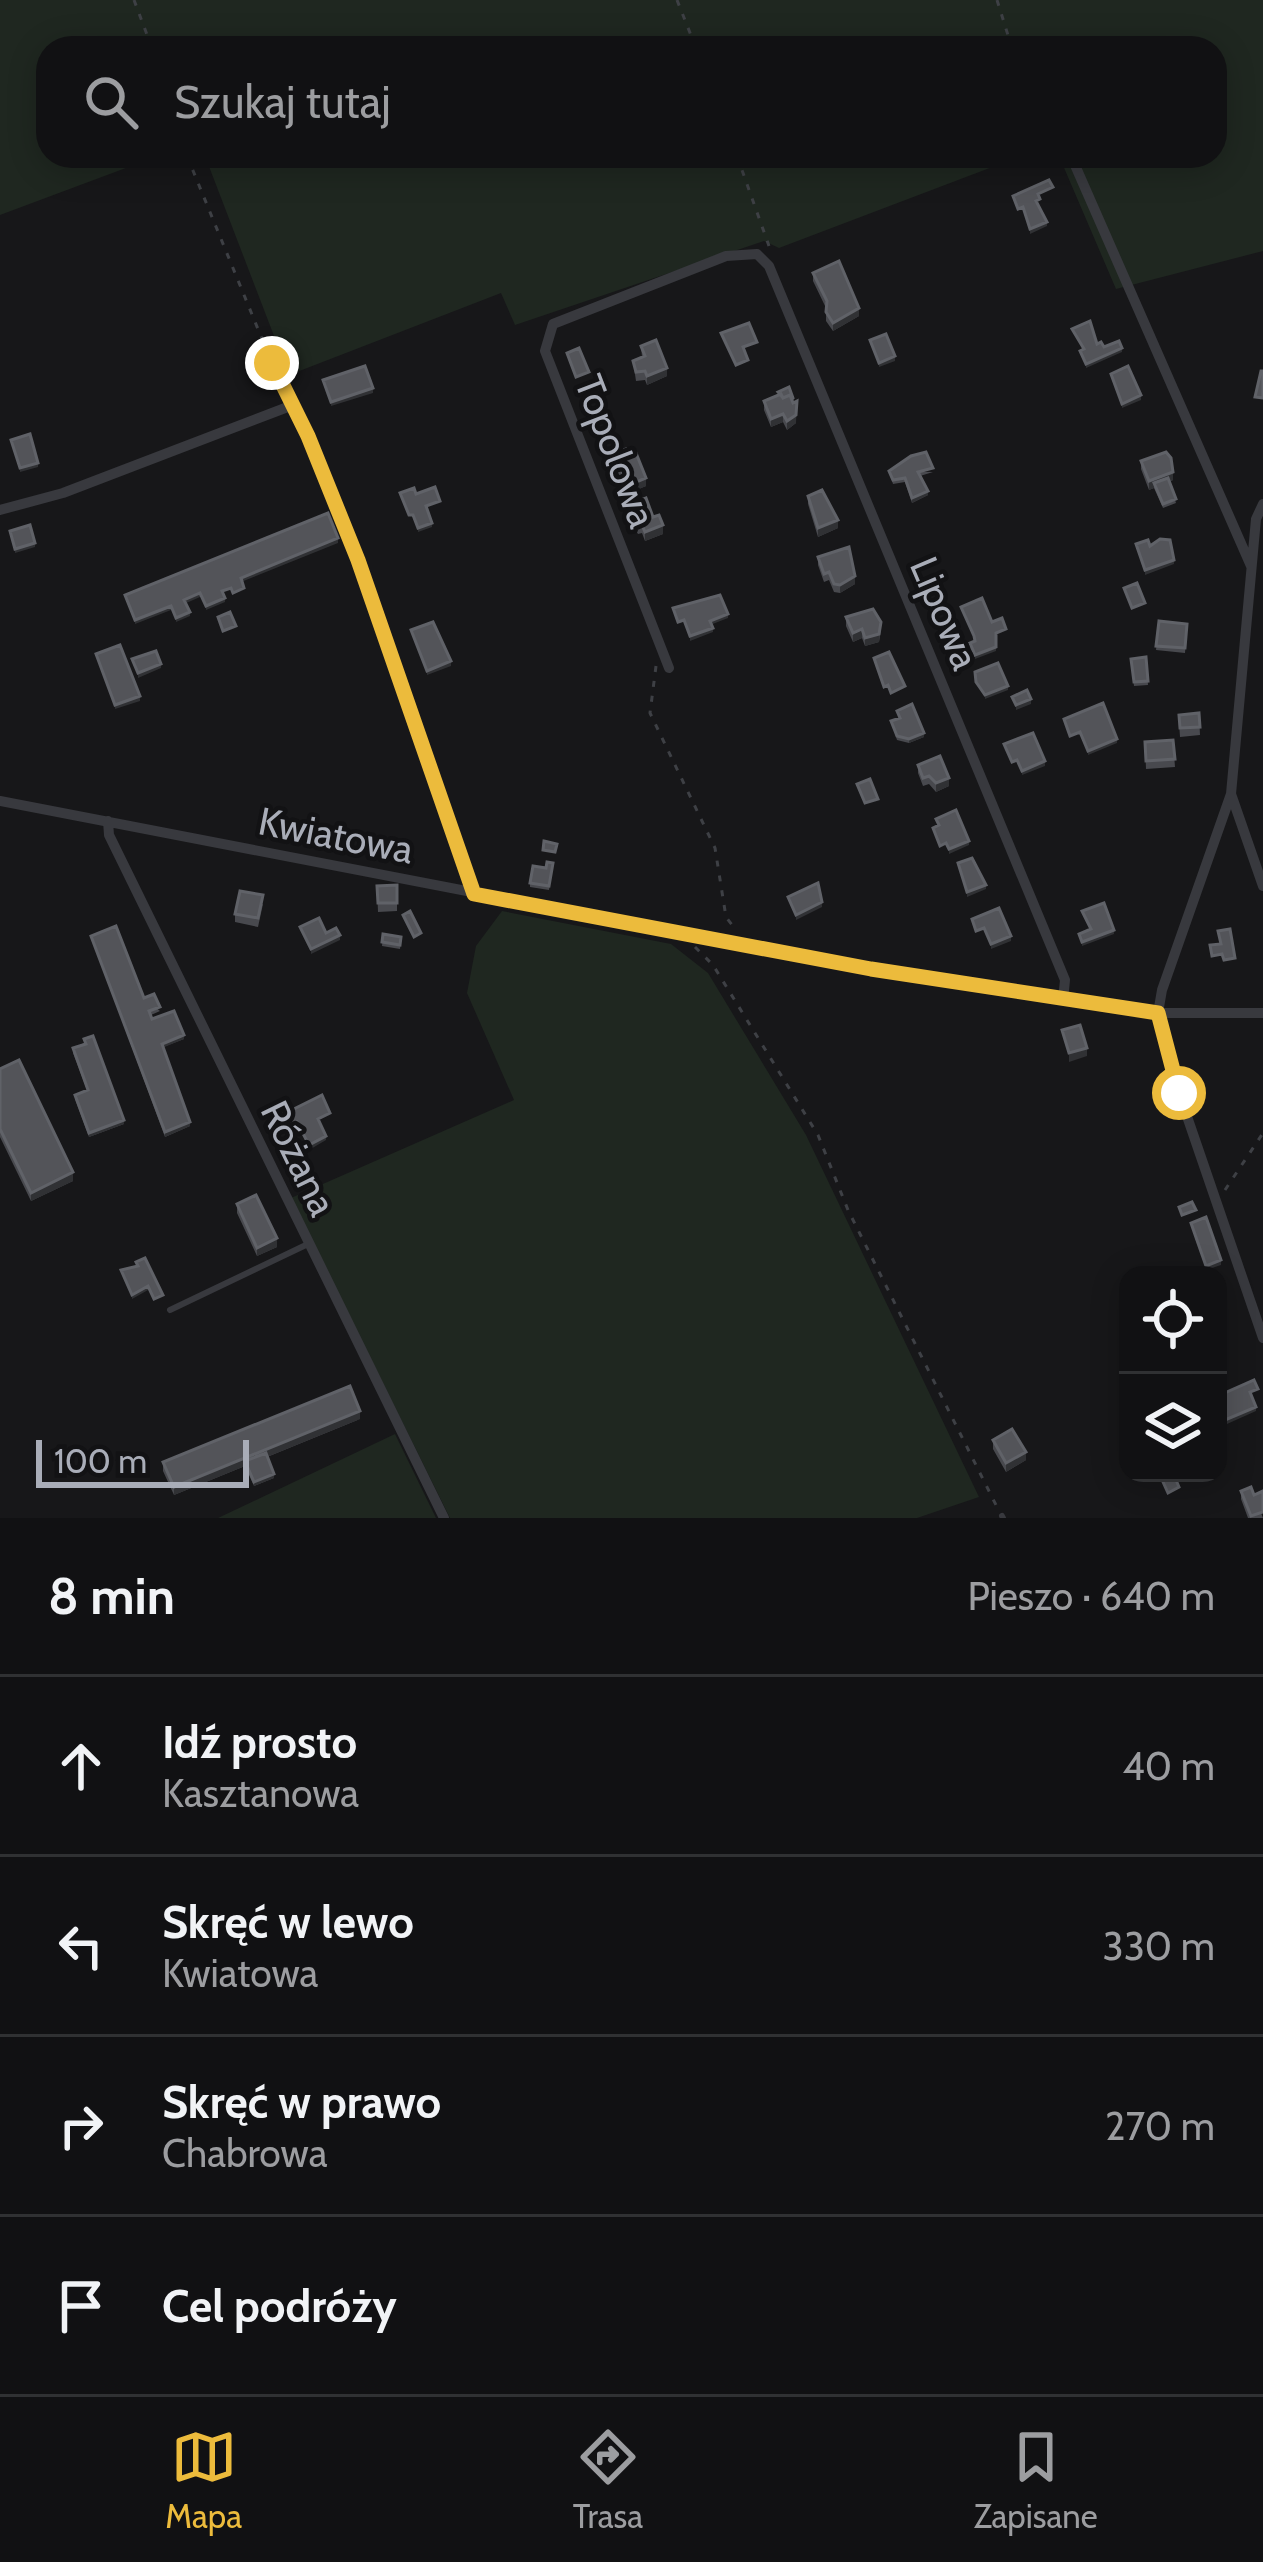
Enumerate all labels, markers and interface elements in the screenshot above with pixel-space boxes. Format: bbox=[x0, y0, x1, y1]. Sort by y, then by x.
search box bbox=[36, 36, 1227, 168]
icon: search bbox=[78, 69, 144, 135]
text: Szukaj tutaj bbox=[174, 75, 391, 129]
route end bbox=[245, 336, 299, 390]
street label: Topolowa bbox=[565, 368, 667, 534]
street label: Lipowa bbox=[900, 549, 990, 677]
street label: Kwiatowa bbox=[255, 797, 418, 874]
route start bbox=[1152, 1066, 1206, 1120]
street label: Różana bbox=[251, 1093, 347, 1224]
map controls bbox=[1119, 1266, 1227, 1482]
button: locate bbox=[1119, 1266, 1227, 1374]
button: layers bbox=[1119, 1374, 1227, 1482]
scale bar bbox=[36, 1434, 249, 1487]
text: 100 m bbox=[54, 1441, 147, 1481]
text: 8 min bbox=[48, 1565, 175, 1627]
text: Pieszo · 640 m bbox=[967, 1572, 1215, 1620]
text: Idź prosto bbox=[162, 1715, 357, 1769]
icon: ahead bbox=[48, 1733, 114, 1799]
text: 40 m bbox=[1122, 1742, 1215, 1790]
text: Kasztanowa bbox=[162, 1769, 359, 1817]
text: Skręć w lewo bbox=[162, 1895, 414, 1949]
icon: left bbox=[48, 1913, 114, 1979]
text: 330 m bbox=[1103, 1922, 1215, 1970]
text: Kwiatowa bbox=[162, 1949, 318, 1997]
text: Skręć w prawo bbox=[162, 2075, 441, 2129]
icon: right bbox=[48, 2093, 114, 2159]
text: 270 m bbox=[1105, 2102, 1215, 2150]
text: Chabrowa bbox=[162, 2129, 327, 2177]
icon: arrive bbox=[48, 2273, 114, 2339]
text: Cel podróży bbox=[162, 2279, 397, 2333]
tab: Mapa bbox=[165, 2424, 242, 2536]
tab: Trasa bbox=[573, 2424, 643, 2536]
tab: Zapisane bbox=[974, 2424, 1098, 2536]

